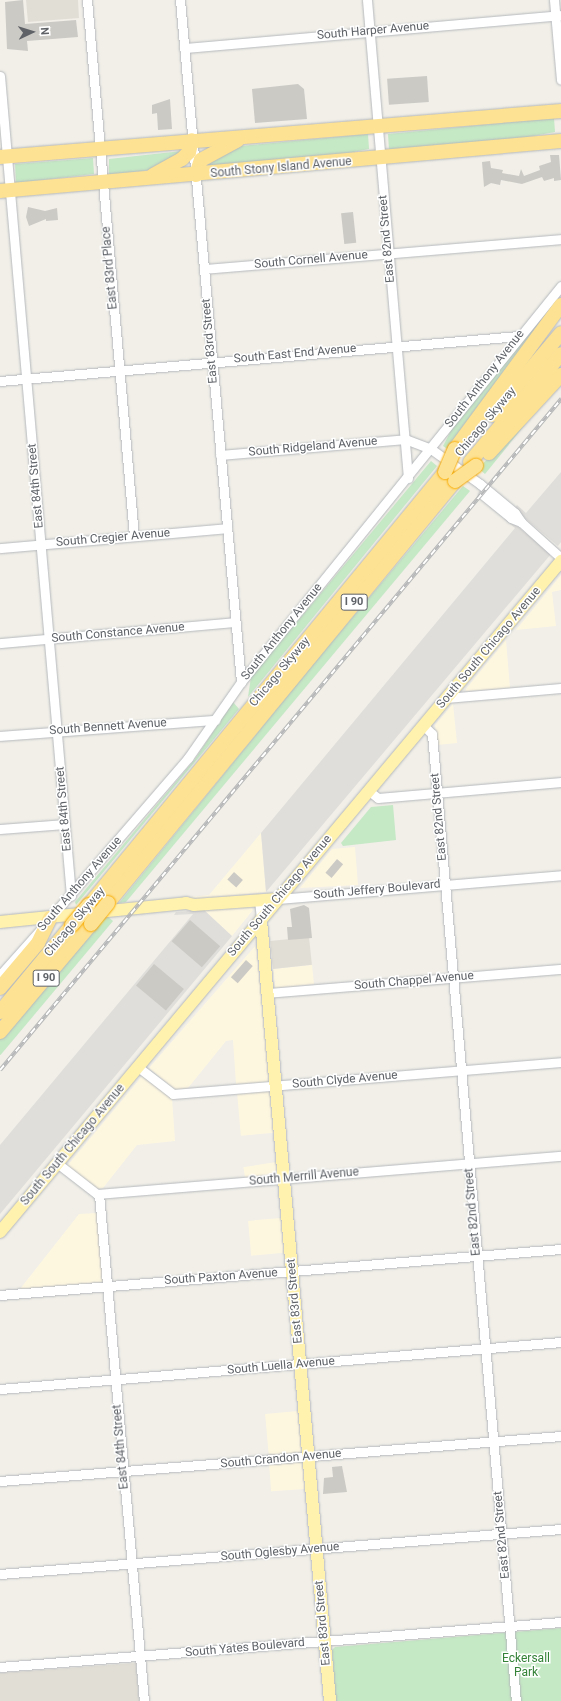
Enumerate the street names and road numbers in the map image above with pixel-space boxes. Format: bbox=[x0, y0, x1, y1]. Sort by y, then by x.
street label: South Harper Avenue bbox=[316, 19, 430, 43]
street label: South Stony Island Avenue bbox=[210, 155, 352, 181]
street label: East 82nd Street bbox=[376, 195, 398, 283]
street label: East 83rd Place bbox=[99, 226, 121, 310]
street label: South Cornell Avenue bbox=[254, 248, 368, 272]
street label: East 83rd Street bbox=[199, 298, 221, 384]
street label: South Anthony Avenue bbox=[442, 327, 528, 431]
street label: South East End Avenue bbox=[233, 341, 357, 367]
street label: Chicago Skyway bbox=[453, 384, 519, 460]
street label: South Ridgeland Avenue bbox=[248, 434, 378, 460]
street label: East 84th Street bbox=[25, 443, 47, 529]
street label: South Cregier Avenue bbox=[55, 526, 171, 550]
street label: South Anthony Avenue bbox=[239, 581, 325, 683]
street label: South South Chicago Avenue bbox=[434, 584, 544, 712]
road number: I 90 bbox=[340, 593, 368, 611]
street label: South Constance Avenue bbox=[51, 620, 185, 646]
street label: Chicago Skyway bbox=[247, 634, 313, 710]
street label: South Bennett Avenue bbox=[49, 716, 167, 738]
street label: East 84th Street bbox=[53, 766, 75, 852]
street label: East 82nd Street bbox=[428, 773, 450, 861]
street label: South South Chicago Avenue bbox=[225, 832, 335, 960]
street label: South Anthony Avenue bbox=[35, 834, 125, 934]
street label: South Jeffery Boulevard bbox=[313, 877, 441, 903]
street label: Chicago Skyway bbox=[42, 884, 108, 960]
road number: I 90 bbox=[32, 969, 60, 987]
street label: South Chappel Avenue bbox=[354, 969, 474, 993]
street label: South Clyde Avenue bbox=[292, 1068, 398, 1092]
street label: South South Chicago Avenue bbox=[18, 1081, 128, 1209]
street label: South Merrill Avenue bbox=[249, 1165, 359, 1189]
street label: East 82nd Street bbox=[462, 1168, 484, 1256]
street label: East 83rd Street bbox=[284, 1258, 306, 1344]
street label: South Paxton Avenue bbox=[164, 1266, 278, 1288]
street label: South Luella Avenue bbox=[227, 1354, 335, 1378]
street label: East 84th Street bbox=[110, 1404, 132, 1490]
street label: South Crandon Avenue bbox=[220, 1447, 342, 1471]
street label: East 82nd Street bbox=[491, 1491, 513, 1579]
street label: South Oglesby Avenue bbox=[220, 1540, 340, 1564]
street label: East 83rd Street bbox=[312, 1580, 334, 1666]
street label: South Yates Boulevard bbox=[185, 1636, 305, 1660]

